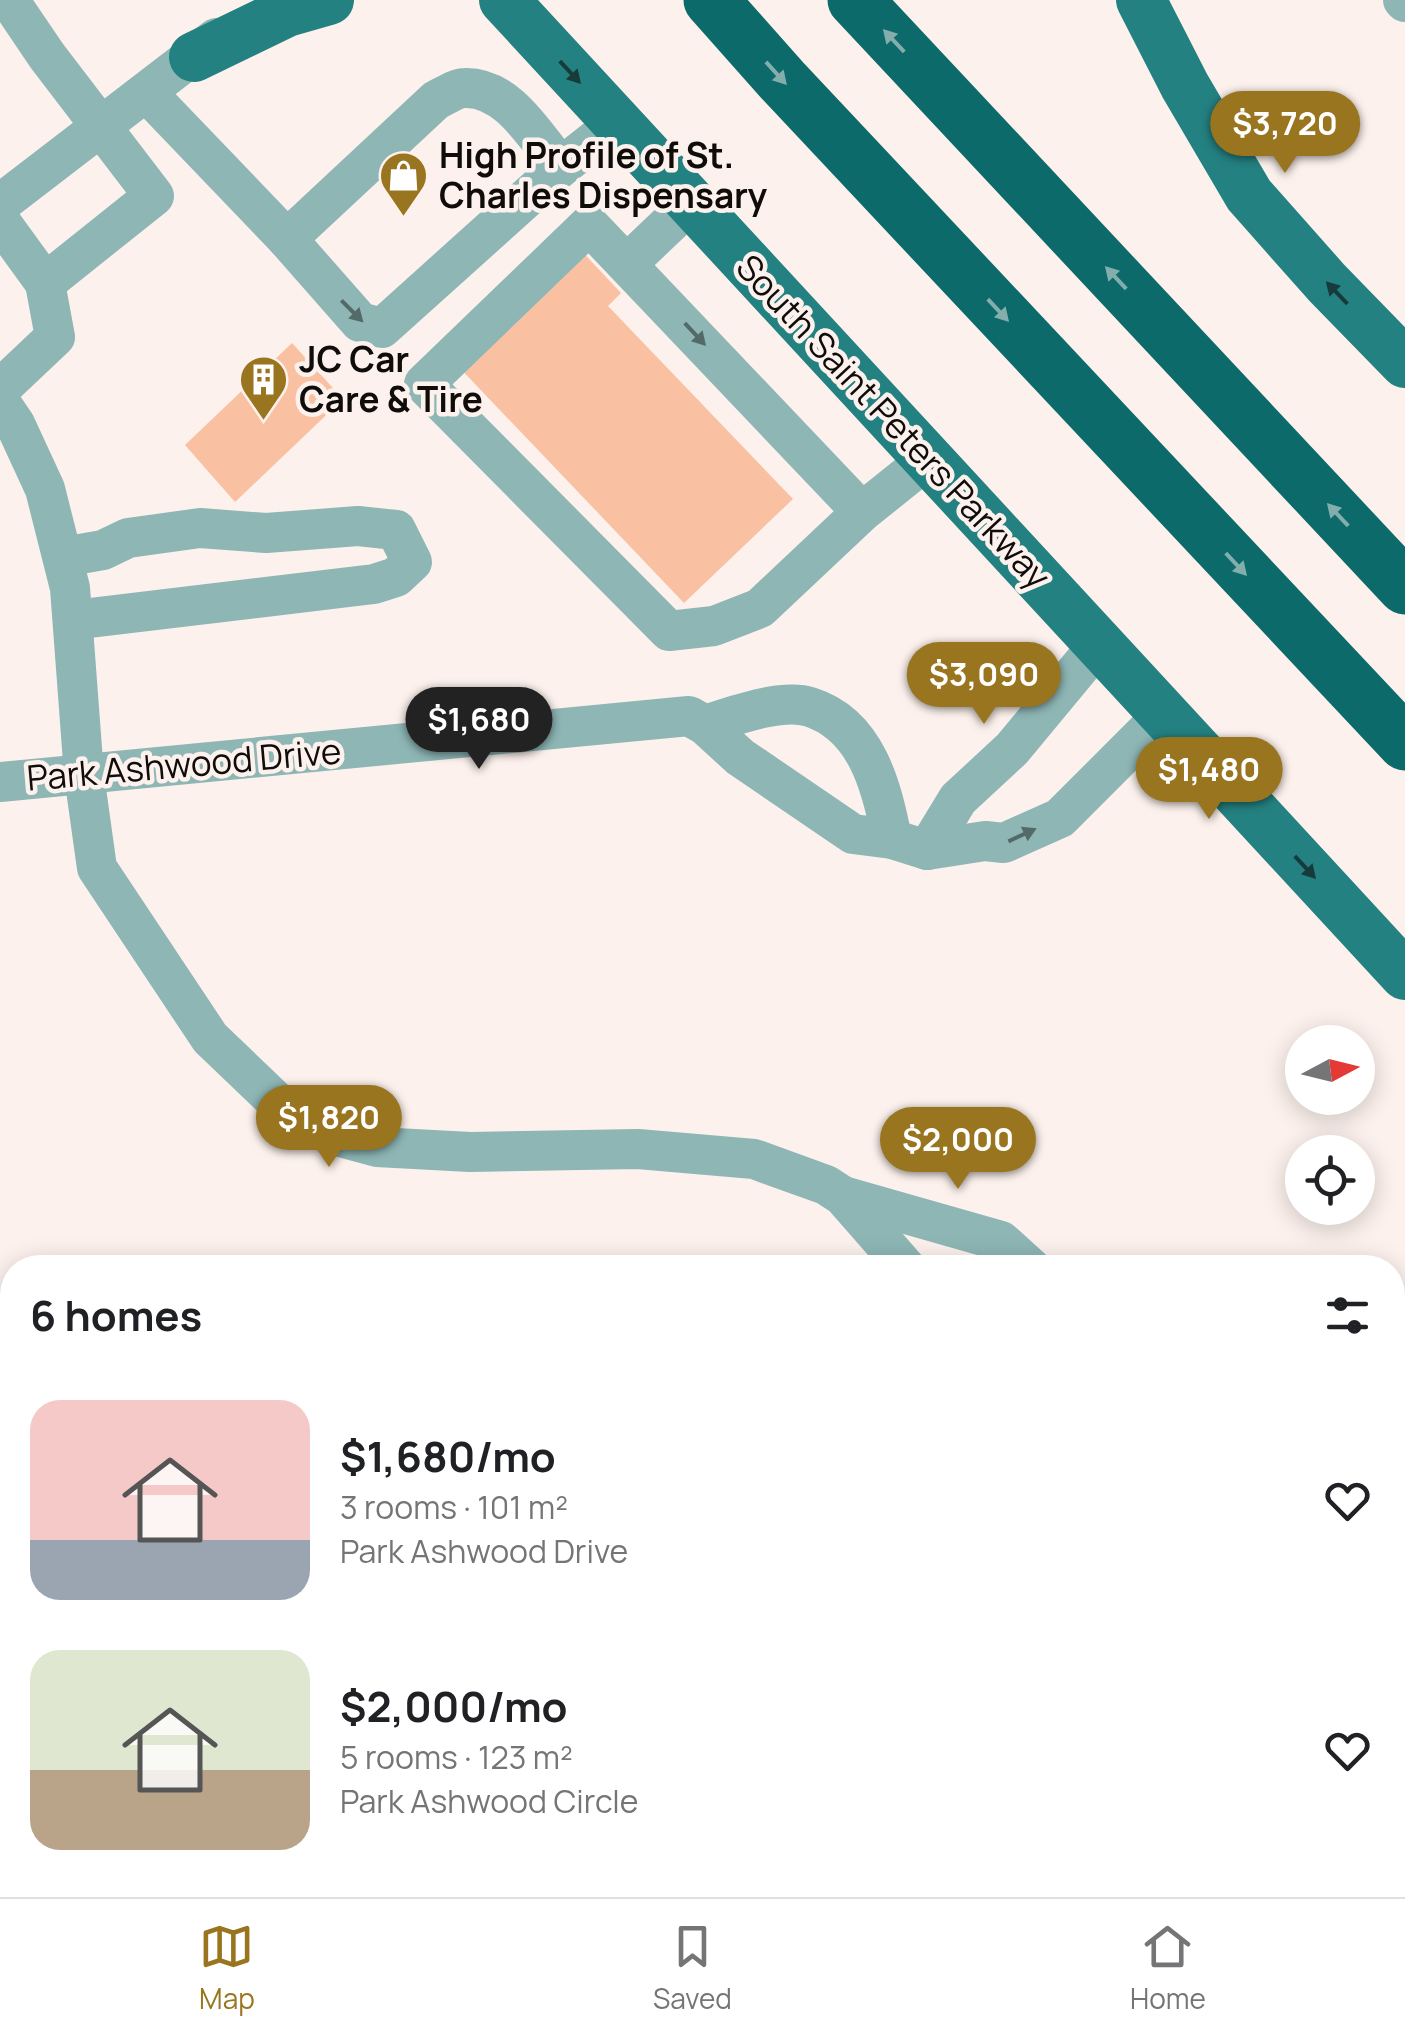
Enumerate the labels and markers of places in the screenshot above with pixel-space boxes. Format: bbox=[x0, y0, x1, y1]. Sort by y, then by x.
pin: $3,720 bbox=[1204, 91, 1366, 176]
place label: High Profile of St. Charles Dispensary bbox=[439, 131, 767, 219]
shop icon: High Profile of St. Charles Dispensary bbox=[378, 150, 430, 218]
place label: JC Car Care & Tire bbox=[299, 335, 483, 423]
building icon: JC Car Care & Tire bbox=[238, 354, 290, 422]
pin: $3,090 bbox=[903, 642, 1065, 727]
pin: $1,680 bbox=[398, 687, 560, 772]
pin: $1,480 bbox=[1128, 737, 1290, 822]
pin: $1,820 bbox=[248, 1085, 410, 1170]
pin: $2,000 bbox=[877, 1107, 1039, 1192]

